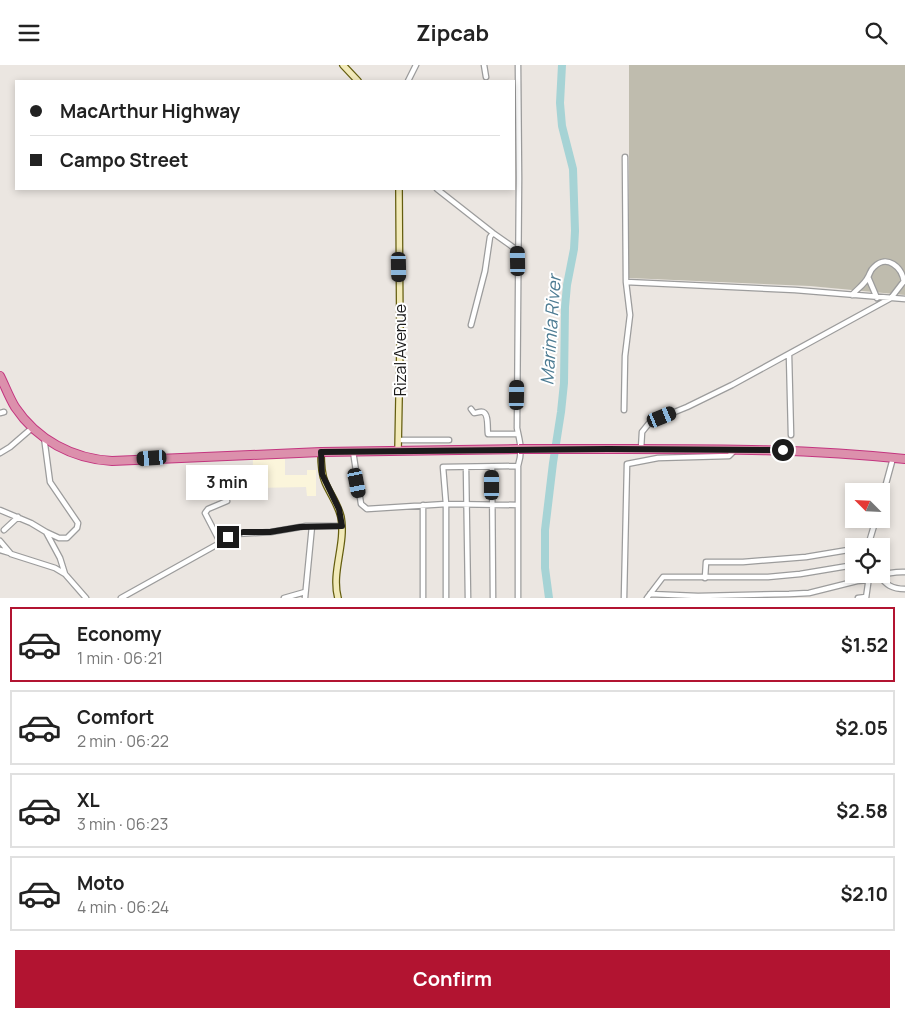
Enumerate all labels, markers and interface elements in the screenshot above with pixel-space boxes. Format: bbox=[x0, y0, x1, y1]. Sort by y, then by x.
text: Zipcab bbox=[416, 18, 489, 48]
icon: menu bbox=[15, 19, 43, 47]
icon: search bbox=[862, 19, 890, 47]
text: MacArthur Highway bbox=[60, 98, 240, 124]
text: Campo Street bbox=[60, 147, 189, 173]
car bbox=[510, 246, 525, 276]
car bbox=[391, 252, 406, 282]
water label: Marimla River bbox=[534, 272, 566, 386]
street label: Rizal Avenue bbox=[389, 304, 411, 396]
car bbox=[509, 380, 524, 410]
car bbox=[645, 404, 678, 430]
route start bbox=[772, 439, 794, 461]
car bbox=[136, 449, 167, 467]
callout: 3 min bbox=[187, 465, 269, 499]
car bbox=[346, 467, 367, 499]
car bbox=[484, 470, 499, 500]
text: 3 min bbox=[206, 471, 248, 493]
north arrow bbox=[845, 483, 890, 527]
map controls bbox=[845, 483, 890, 583]
route end bbox=[217, 526, 239, 548]
button: locate bbox=[845, 538, 890, 583]
text: Economy bbox=[77, 621, 161, 647]
icon: car bbox=[17, 622, 62, 667]
text: $1.52 bbox=[841, 632, 888, 658]
text: 1 min · 06:21 bbox=[77, 647, 163, 669]
text: Comfort bbox=[77, 704, 154, 730]
icon: car bbox=[17, 705, 62, 750]
text: $2.05 bbox=[835, 715, 888, 741]
text: 2 min · 06:22 bbox=[77, 730, 169, 752]
text: XL bbox=[77, 787, 100, 813]
icon: car bbox=[17, 788, 62, 833]
text: $2.58 bbox=[836, 798, 888, 824]
text: 3 min · 06:23 bbox=[77, 813, 168, 835]
text: Moto bbox=[77, 870, 124, 896]
icon: car bbox=[17, 871, 62, 916]
text: $2.10 bbox=[840, 881, 888, 907]
text: 4 min · 06:24 bbox=[77, 896, 169, 918]
button: Confirm bbox=[15, 950, 890, 1008]

